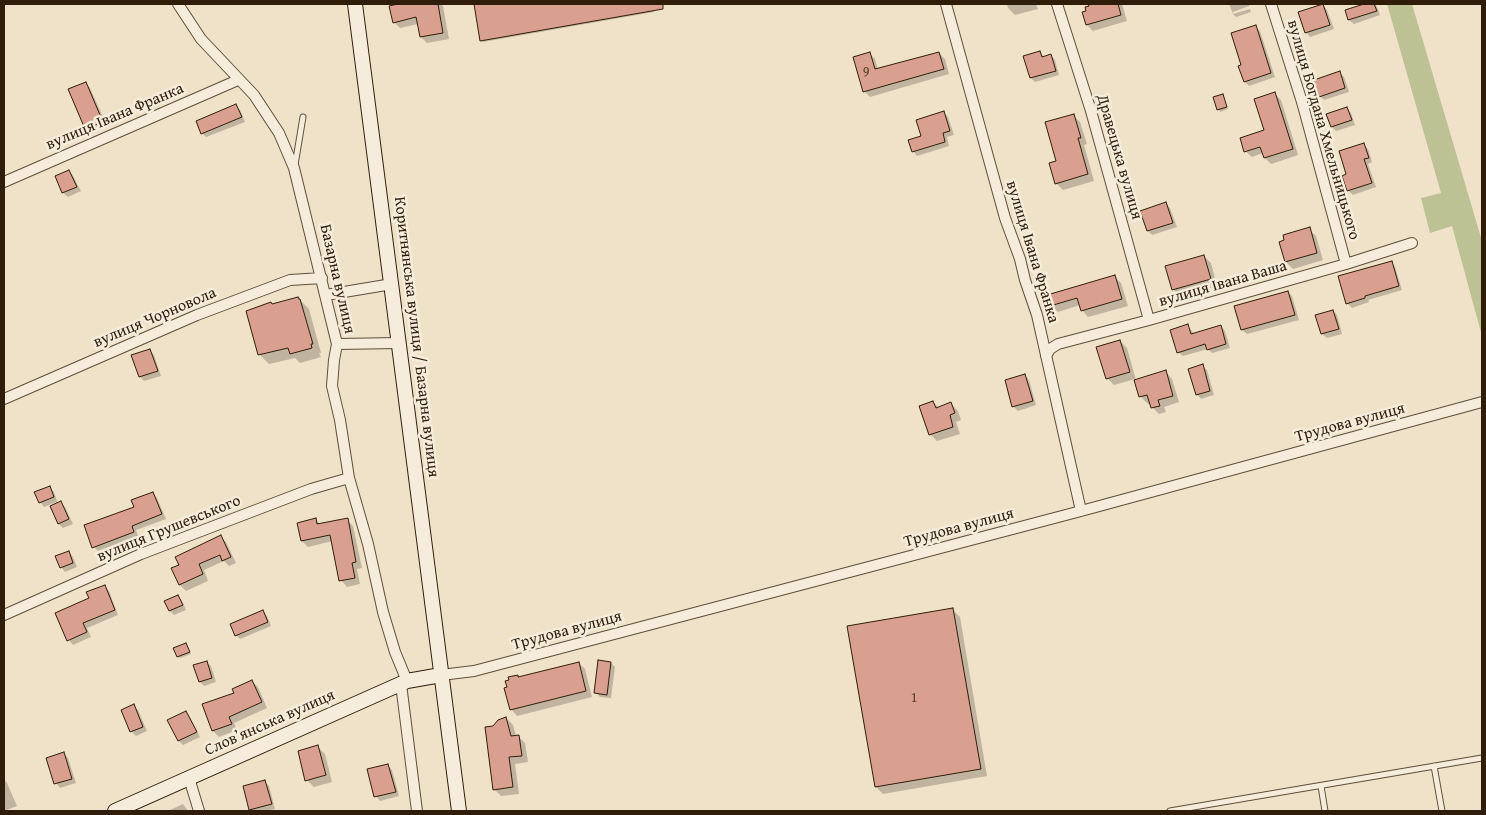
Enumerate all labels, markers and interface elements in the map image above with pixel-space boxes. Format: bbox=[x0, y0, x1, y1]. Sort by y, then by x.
street label: вулиця Богдана Хмельницького bbox=[1282, 18, 1364, 242]
house number: 9 bbox=[863, 64, 869, 80]
street label: вулиця Івана Франка bbox=[43, 79, 187, 155]
street label: Дравецька вулиця bbox=[1092, 92, 1146, 222]
street label: вулиця Івана Франка bbox=[1001, 179, 1063, 325]
street label: Коритнянська вулиця / Базарна вулиця bbox=[389, 196, 443, 478]
street label: Базарна вулиця bbox=[315, 222, 359, 336]
street label: вулиця Івана Ваша bbox=[1157, 257, 1289, 311]
street label: вулиця Чорновола bbox=[91, 283, 219, 353]
street label: Трудова вулиця bbox=[1293, 399, 1407, 447]
street label: вулиця Грушевського bbox=[94, 491, 244, 567]
street label: Трудова вулиця bbox=[902, 504, 1016, 552]
street label: Трудова вулиця bbox=[510, 607, 624, 655]
street label: Словʼянська вулиця bbox=[202, 686, 338, 760]
house number: 1 bbox=[911, 690, 917, 706]

